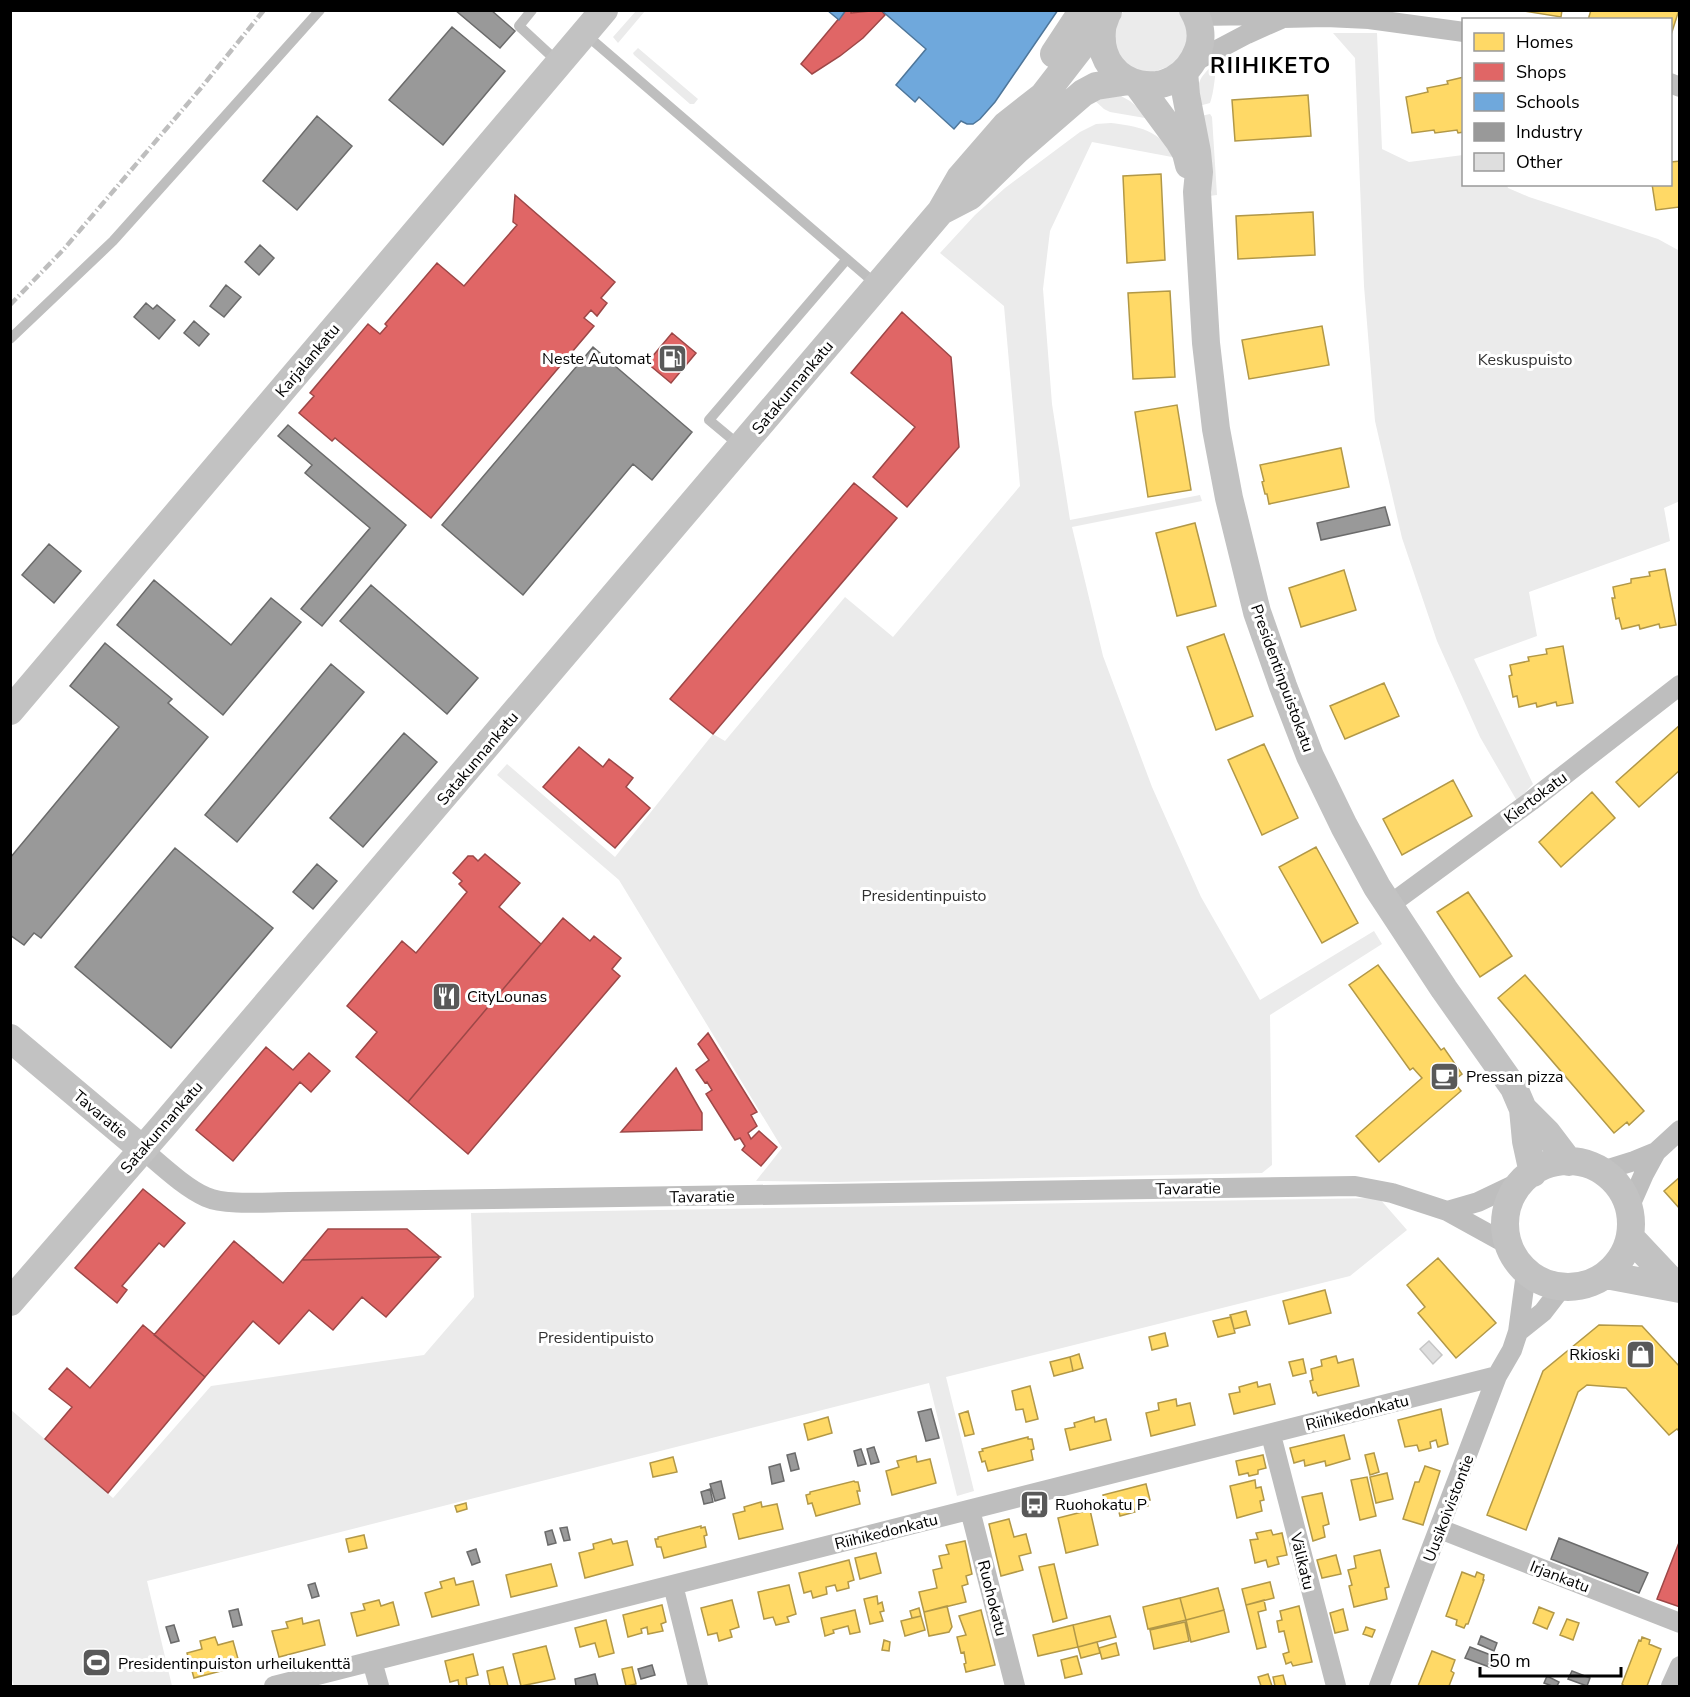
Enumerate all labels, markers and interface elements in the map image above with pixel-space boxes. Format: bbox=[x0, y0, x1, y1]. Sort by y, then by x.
legend bbox=[1462, 18, 1672, 186]
text: Homes bbox=[1516, 30, 1573, 54]
district label: RIIHIKETO bbox=[1210, 51, 1332, 81]
text: Shops bbox=[1516, 60, 1566, 84]
text: Schools bbox=[1516, 90, 1580, 114]
text: Industry bbox=[1516, 120, 1583, 144]
text: Other bbox=[1516, 150, 1563, 174]
street label: Karjalankatu bbox=[270, 319, 345, 402]
street label: Satakunnankatu bbox=[747, 336, 839, 439]
fuel station icon: Neste Automat bbox=[656, 342, 688, 374]
place label: Neste Automat bbox=[542, 348, 651, 370]
park label: Keskuspuisto bbox=[1478, 349, 1572, 371]
street label: Presidentinpuistokatu bbox=[1245, 601, 1319, 755]
street label: Satakunnankatu bbox=[432, 707, 524, 810]
street label: Kiertokatu bbox=[1500, 767, 1572, 829]
park label: Presidentinpuisto bbox=[862, 885, 987, 907]
restaurant icon: CityLounas bbox=[430, 980, 462, 1012]
place label: CityLounas bbox=[467, 986, 547, 1008]
cafe icon: Pressan pizza bbox=[1429, 1060, 1461, 1092]
place label: Pressan pizza bbox=[1466, 1066, 1563, 1088]
street label: Satakunnankatu bbox=[115, 1077, 208, 1179]
street label: Tavaratie bbox=[68, 1085, 132, 1144]
street label: Tavaratie bbox=[1155, 1177, 1221, 1201]
street label: Tavaratie bbox=[669, 1185, 735, 1209]
park label: Presidentipuisto bbox=[538, 1327, 654, 1349]
shop icon: Rkioski bbox=[1625, 1338, 1657, 1370]
place label: Rkioski bbox=[1569, 1344, 1620, 1366]
street label: Riihikedonkatu bbox=[1303, 1390, 1411, 1436]
street label: Uusikoivistontie bbox=[1418, 1452, 1480, 1565]
bus stop icon: Ruohokatu P bbox=[1018, 1488, 1050, 1520]
place label: Ruohokatu P bbox=[1055, 1494, 1147, 1516]
street label: Riihikedonkatu bbox=[832, 1509, 940, 1555]
street label: Välikatu bbox=[1284, 1529, 1320, 1592]
street label: Irjankatu bbox=[1527, 1556, 1593, 1598]
street label: Ruohokatu bbox=[972, 1558, 1012, 1639]
scale bar bbox=[1480, 1640, 1621, 1678]
sports icon: Presidentinpuiston urheilukenttä bbox=[81, 1647, 113, 1679]
text: 50 m bbox=[1489, 1649, 1531, 1673]
place label: Presidentinpuiston urheilukenttä bbox=[118, 1653, 351, 1675]

